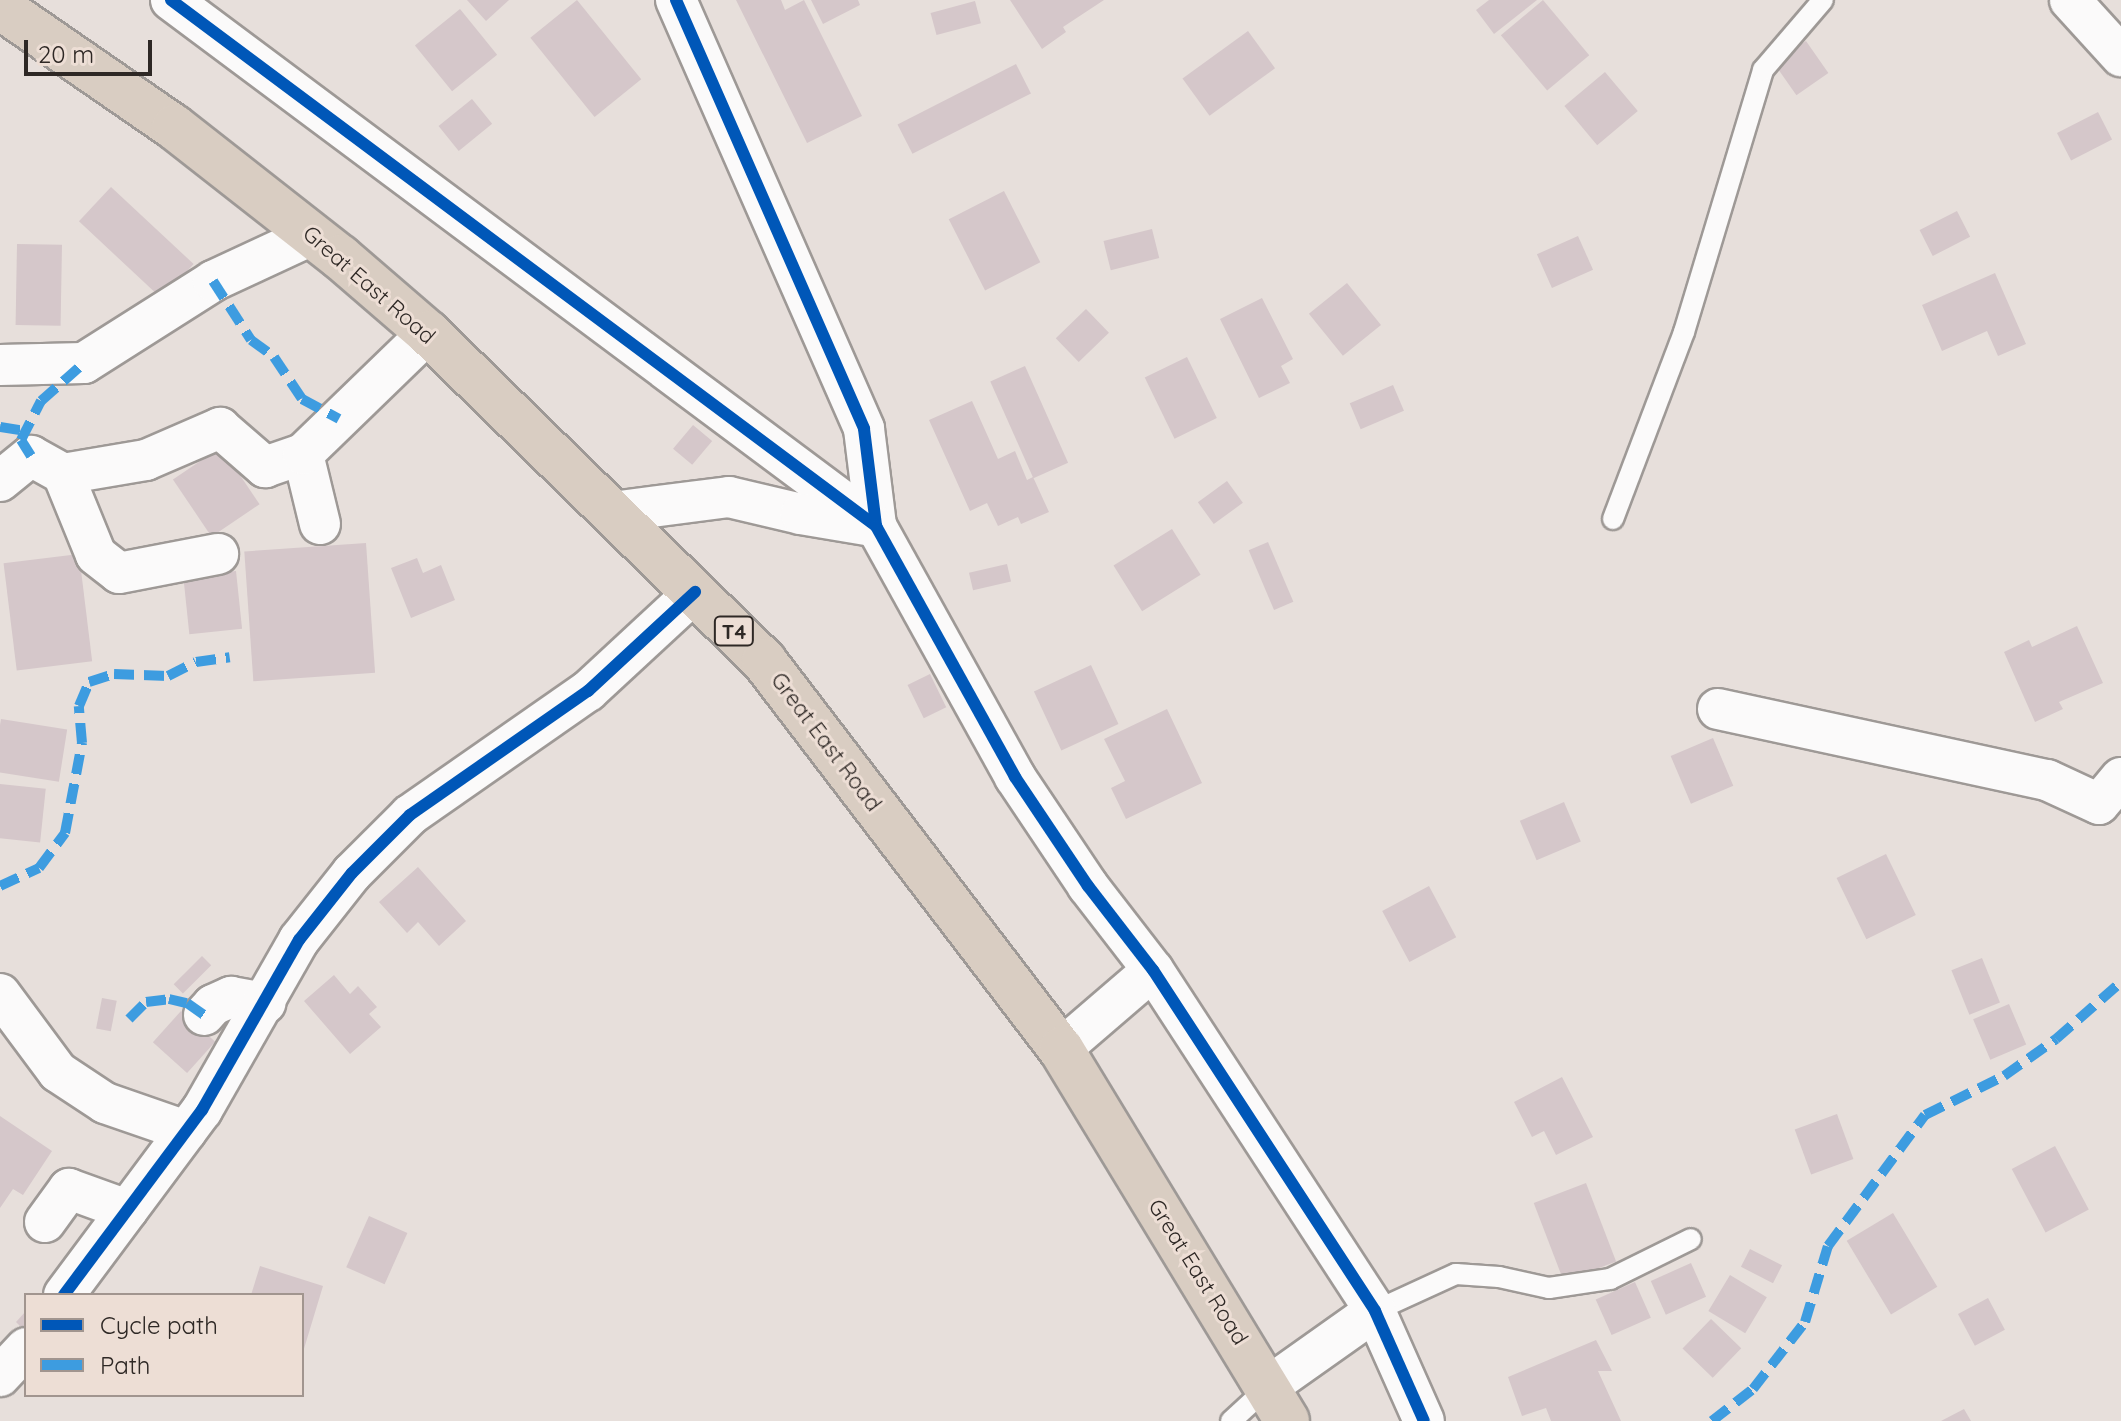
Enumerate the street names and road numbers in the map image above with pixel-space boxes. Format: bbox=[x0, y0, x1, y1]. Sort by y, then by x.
street label: Great East Road bbox=[297, 220, 441, 350]
road number: T4 bbox=[712, 615, 756, 647]
street label: Great East Road bbox=[765, 667, 887, 817]
street label: Great East Road bbox=[1143, 1194, 1253, 1350]

